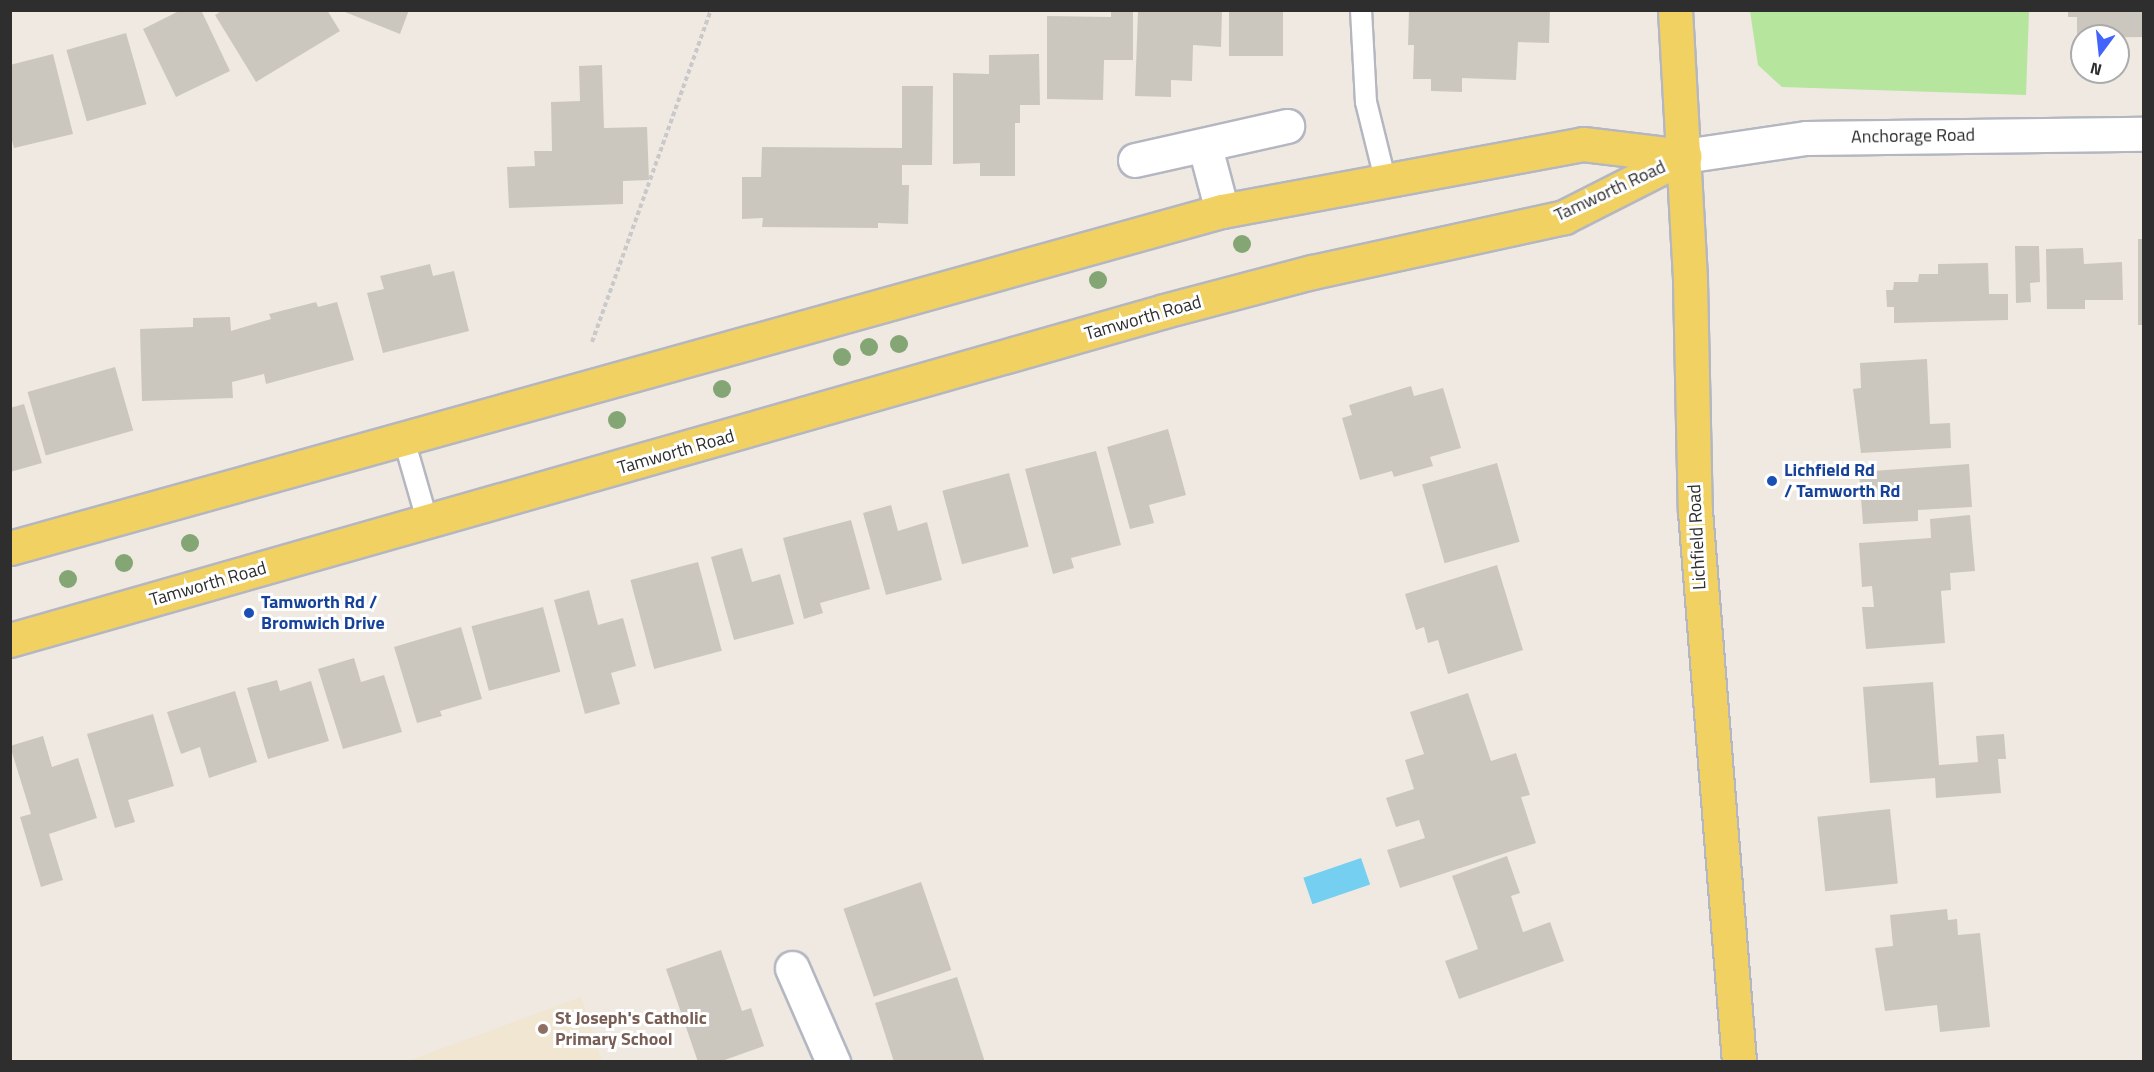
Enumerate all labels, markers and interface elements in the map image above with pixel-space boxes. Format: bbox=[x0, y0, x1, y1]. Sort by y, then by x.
north arrow bbox=[2070, 24, 2130, 84]
text: N bbox=[2087, 56, 2104, 82]
street label: Anchorage Road bbox=[1851, 124, 1975, 148]
street label: Tamworth Road bbox=[1551, 156, 1669, 226]
street label: Tamworth Road bbox=[1082, 291, 1204, 345]
street label: Tamworth Road bbox=[615, 425, 737, 479]
place label: Lichfield Rd / Tamworth Rd bbox=[1784, 460, 1900, 502]
marker: Lichfield Rd / Tamworth Rd bbox=[1765, 474, 1779, 488]
street label: Lichfield Road bbox=[1683, 484, 1711, 590]
street label: Tamworth Road bbox=[147, 557, 269, 611]
place label: Tamworth Rd / Bromwich Drive bbox=[261, 592, 385, 634]
marker: Tamworth Rd / Bromwich Drive bbox=[242, 606, 256, 620]
place label: St Joseph's Catholic Primary School bbox=[555, 1008, 707, 1050]
marker: St Joseph's Catholic Primary School bbox=[536, 1022, 550, 1036]

